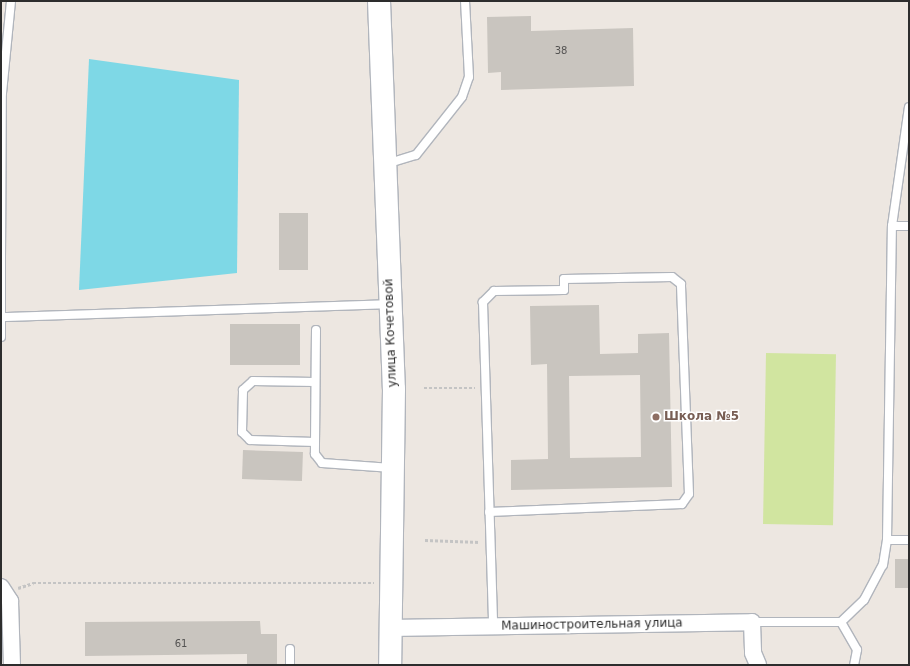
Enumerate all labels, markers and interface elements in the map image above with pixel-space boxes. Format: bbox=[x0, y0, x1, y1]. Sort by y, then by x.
house number: 38 bbox=[555, 45, 567, 57]
street label: улица Кочетовой bbox=[382, 278, 400, 388]
place label: Школа №5 bbox=[664, 410, 739, 424]
marker: Школа №5 bbox=[651, 412, 661, 422]
street label: Машиностроительная улица bbox=[501, 616, 683, 634]
house number: 61 bbox=[175, 638, 187, 650]

